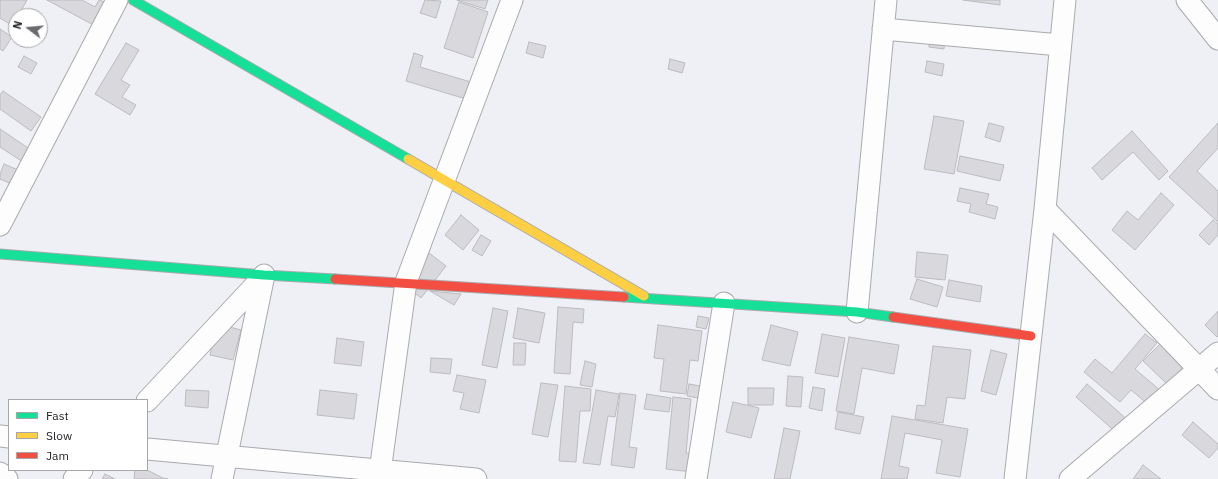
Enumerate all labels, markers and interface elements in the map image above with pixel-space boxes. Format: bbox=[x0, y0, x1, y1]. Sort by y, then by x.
north arrow bbox=[8, 8, 48, 48]
text: N bbox=[10, 19, 25, 31]
legend bbox=[8, 399, 148, 471]
text: Fast bbox=[46, 408, 69, 423]
text: Slow bbox=[46, 428, 72, 443]
text: Jam bbox=[46, 448, 69, 463]

